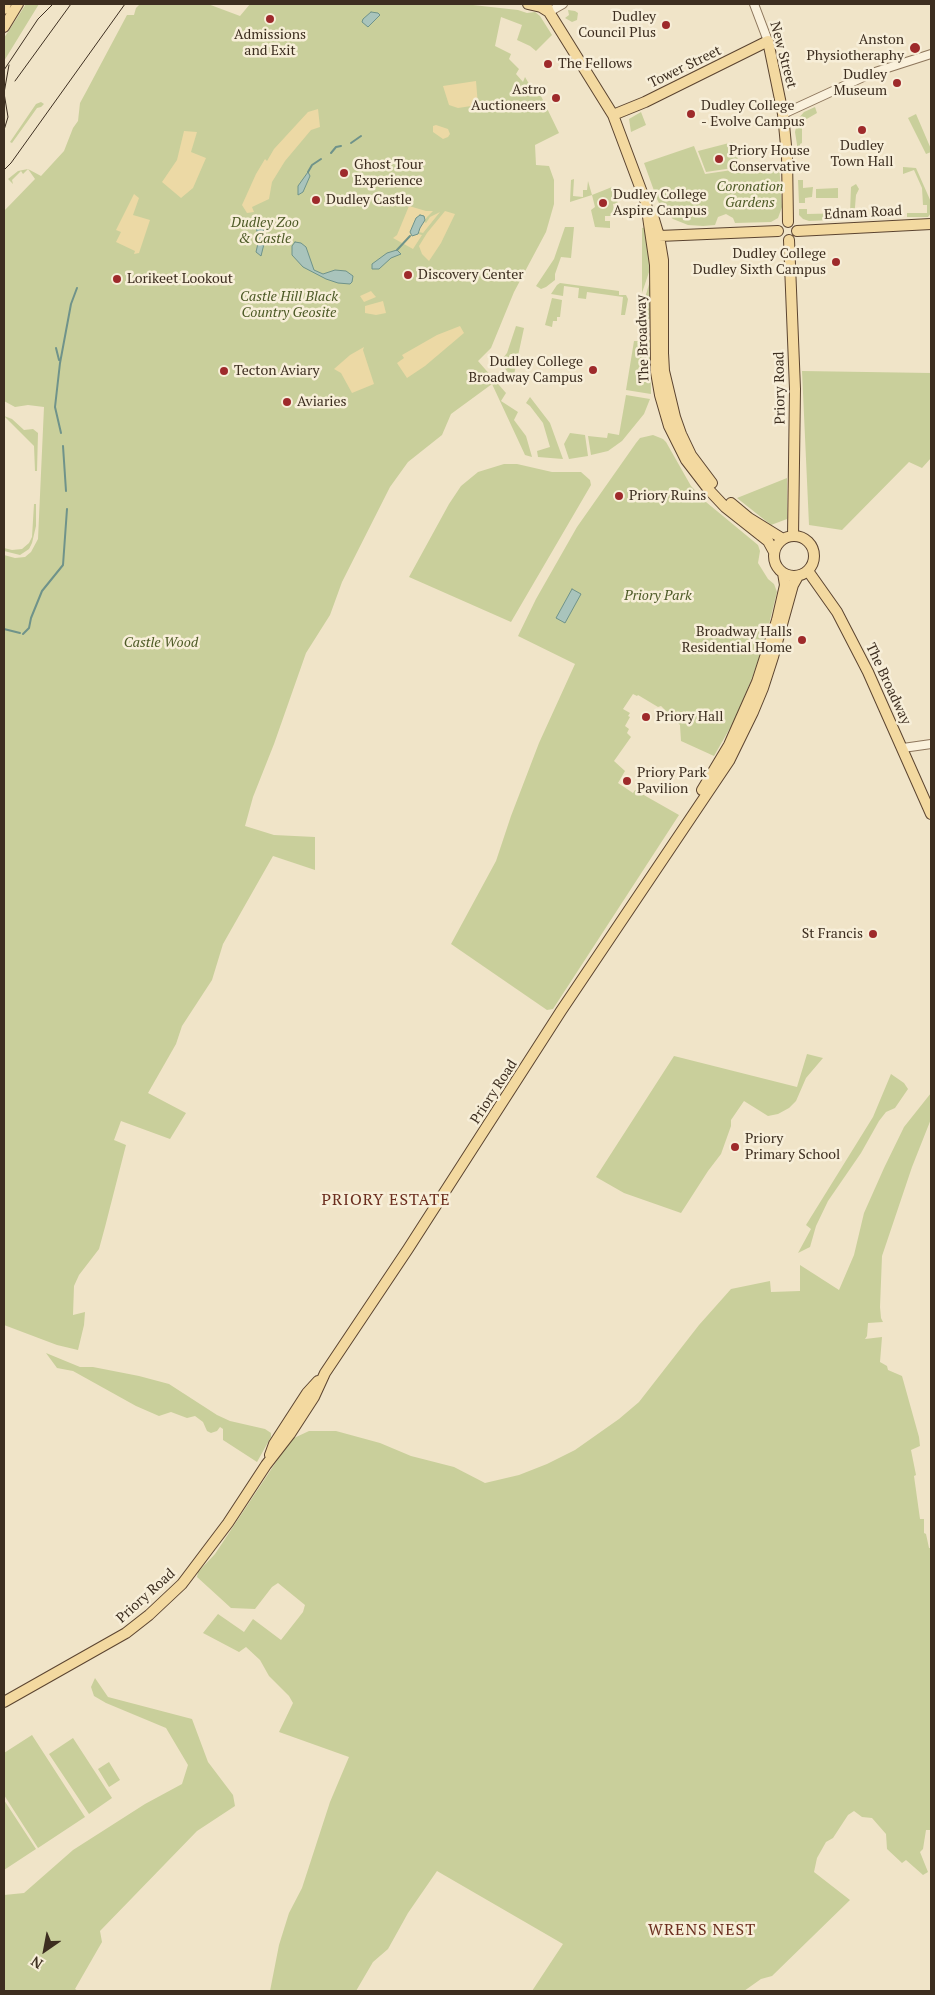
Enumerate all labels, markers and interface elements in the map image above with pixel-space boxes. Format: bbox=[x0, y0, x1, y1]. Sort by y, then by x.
place label: Dudley Council Plus bbox=[578, 9, 656, 41]
marker: Admissions and Exit bbox=[264, 13, 276, 25]
marker: Dudley Council Plus bbox=[660, 19, 672, 31]
street label: New Street bbox=[766, 20, 800, 90]
place label: Admissions and Exit bbox=[234, 27, 306, 59]
place label: Anston Physiotheraphy bbox=[806, 32, 904, 64]
marker: Anston Physiotheraphy bbox=[908, 41, 922, 55]
street label: Tower Street bbox=[646, 42, 724, 92]
place label: The Fellows bbox=[558, 56, 632, 72]
marker: The Fellows bbox=[542, 58, 554, 70]
place label: Dudley Museum bbox=[834, 67, 887, 100]
marker: Dudley Museum bbox=[891, 77, 903, 89]
place label: Astro Auctioneers bbox=[471, 82, 546, 114]
marker: Astro Auctioneers bbox=[550, 92, 562, 104]
place label: Dudley College - Evolve Campus bbox=[701, 98, 805, 130]
marker: Dudley College - Evolve Campus bbox=[685, 108, 697, 120]
marker: Dudley Town Hall bbox=[856, 124, 868, 136]
place label: Dudley Town Hall bbox=[831, 138, 893, 170]
place label: Priory House Conservative bbox=[729, 143, 810, 176]
marker: Priory House Conservative bbox=[713, 153, 725, 165]
place label: Ghost Tour Experience bbox=[354, 157, 423, 190]
marker: Ghost Tour Experience bbox=[338, 167, 350, 179]
park label: Coronation Gardens bbox=[717, 179, 783, 212]
place label: Dudley College Aspire Campus bbox=[613, 187, 707, 220]
place label: Dudley Castle bbox=[326, 192, 412, 208]
marker: Dudley Castle bbox=[310, 194, 322, 206]
marker: Dudley College Aspire Campus bbox=[597, 197, 609, 209]
street label: Ednam Road bbox=[824, 203, 902, 223]
park label: Dudley Zoo & Castle bbox=[231, 215, 299, 248]
place label: Dudley College Dudley Sixth Campus bbox=[693, 246, 826, 278]
marker: Dudley College Dudley Sixth Campus bbox=[830, 256, 842, 268]
place label: Discovery Center bbox=[418, 267, 524, 283]
marker: Discovery Center bbox=[402, 269, 414, 281]
place label: Lorikeet Lookout bbox=[127, 271, 233, 287]
marker: Lorikeet Lookout bbox=[111, 273, 123, 285]
park label: Castle Hill Black Country Geosite bbox=[240, 289, 338, 322]
street label: The Broadway bbox=[633, 295, 653, 383]
street label: Priory Road bbox=[771, 351, 789, 425]
place label: Dudley College Broadway Campus bbox=[469, 354, 583, 387]
place label: Tecton Aviary bbox=[234, 363, 320, 379]
marker: Dudley College Broadway Campus bbox=[587, 364, 599, 376]
marker: Tecton Aviary bbox=[218, 365, 230, 377]
place label: Aviaries bbox=[297, 394, 347, 410]
marker: Aviaries bbox=[281, 396, 293, 408]
place label: Priory Ruins bbox=[629, 488, 706, 504]
marker: Priory Ruins bbox=[613, 490, 625, 502]
park label: Priory Park bbox=[624, 588, 692, 604]
place label: Broadway Halls Residential Home bbox=[682, 624, 792, 656]
marker: Broadway Halls Residential Home bbox=[796, 634, 808, 646]
park label: Castle Wood bbox=[124, 635, 198, 651]
street label: The Broadway bbox=[862, 640, 914, 728]
place label: Priory Hall bbox=[656, 709, 723, 725]
marker: Priory Hall bbox=[640, 711, 652, 723]
place label: Priory Park Pavilion bbox=[637, 765, 707, 798]
marker: Priory Park Pavilion bbox=[621, 775, 633, 787]
place label: St Francis bbox=[802, 926, 863, 942]
marker: St Francis bbox=[867, 928, 879, 940]
street label: Priory Road bbox=[467, 1057, 521, 1127]
place label: Priory Primary School bbox=[745, 1131, 840, 1164]
marker: Priory Primary School bbox=[729, 1141, 741, 1153]
district label: PRIORY ESTATE bbox=[320, 1190, 452, 1210]
street label: Priory Road bbox=[113, 1565, 179, 1627]
district label: WRENS NEST bbox=[647, 1920, 757, 1940]
north arrow bbox=[20, 1925, 70, 1975]
text: N bbox=[27, 1952, 46, 1974]

